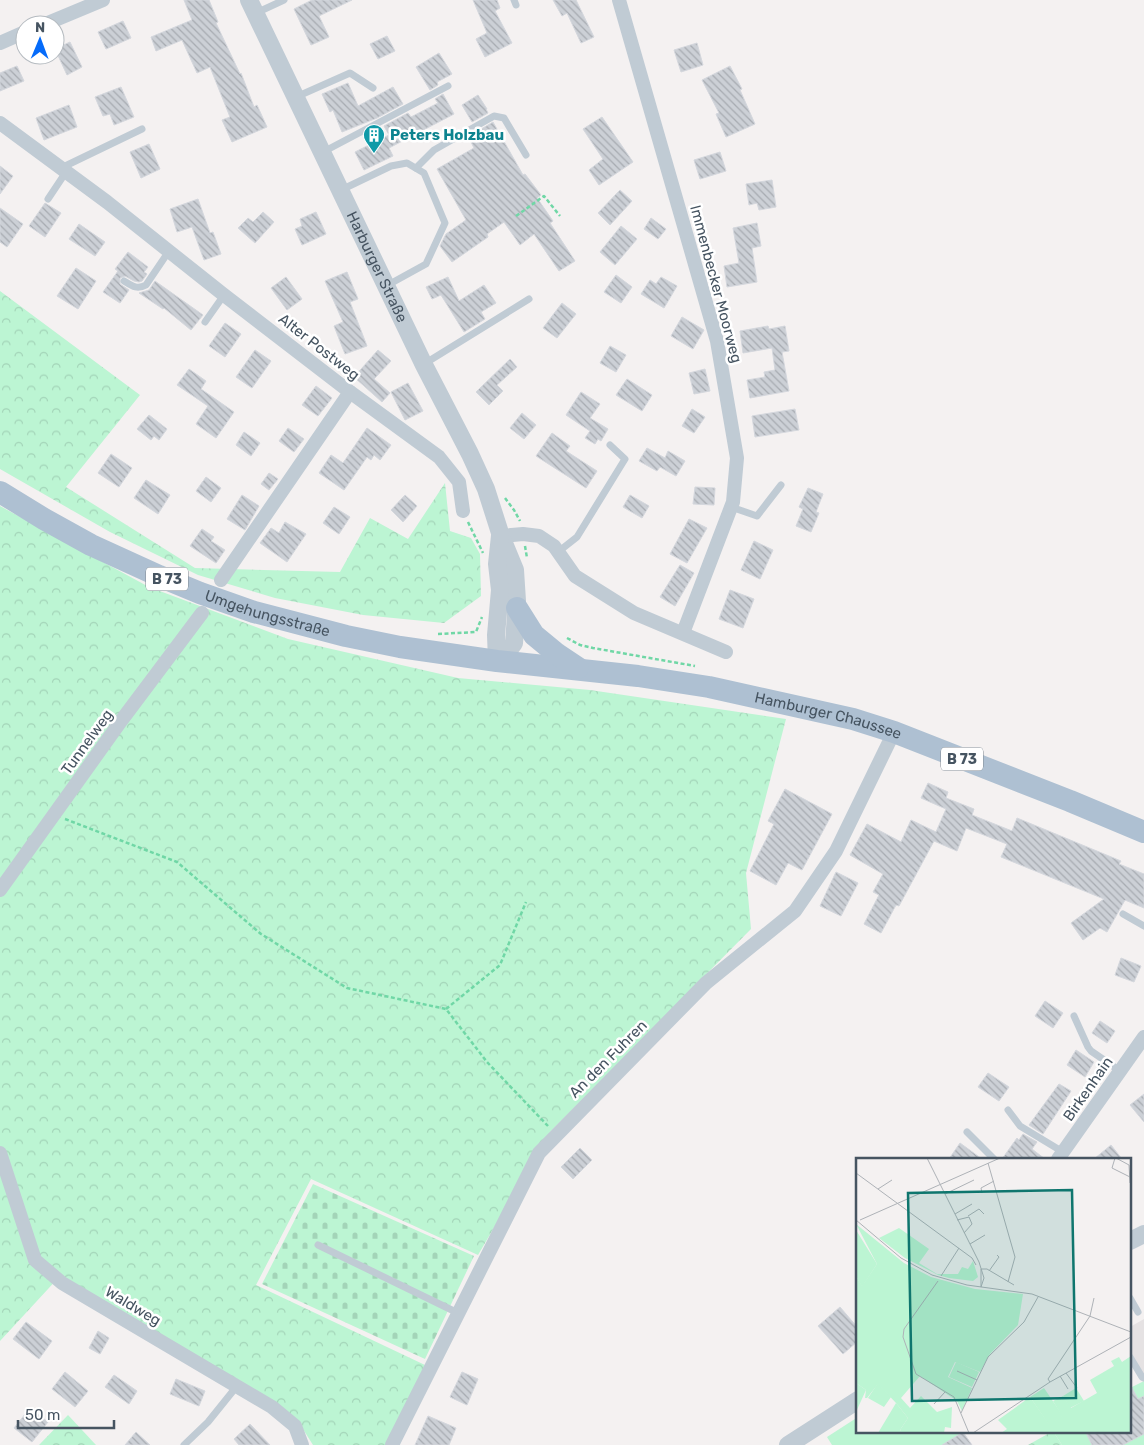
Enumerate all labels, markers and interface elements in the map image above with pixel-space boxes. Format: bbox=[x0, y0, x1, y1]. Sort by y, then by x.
north arrow bbox=[15, 15, 65, 65]
text: N bbox=[35, 19, 45, 36]
building icon: Peters Holzbau bbox=[362, 123, 386, 154]
place label: Peters Holzbau bbox=[390, 126, 504, 144]
street label: Immenbecker Moorweg bbox=[686, 203, 746, 365]
street label: Harburger Straße bbox=[343, 208, 411, 325]
street label: Alter Postweg bbox=[275, 310, 363, 384]
road number: B 73 bbox=[146, 568, 188, 590]
street label: Umgehungsstraße bbox=[202, 586, 332, 640]
street label: Hamburger Chaussee bbox=[753, 688, 904, 743]
street label: Tunnelweg bbox=[57, 706, 117, 778]
road number: B 73 bbox=[941, 748, 983, 771]
street label: An den Fuhren bbox=[565, 1016, 651, 1102]
street label: Birkenhain bbox=[1059, 1053, 1117, 1125]
inset map bbox=[856, 1158, 1132, 1432]
street label: Waldweg bbox=[102, 1282, 164, 1330]
scale bar bbox=[18, 1398, 114, 1430]
text: 50 m bbox=[25, 1406, 60, 1424]

